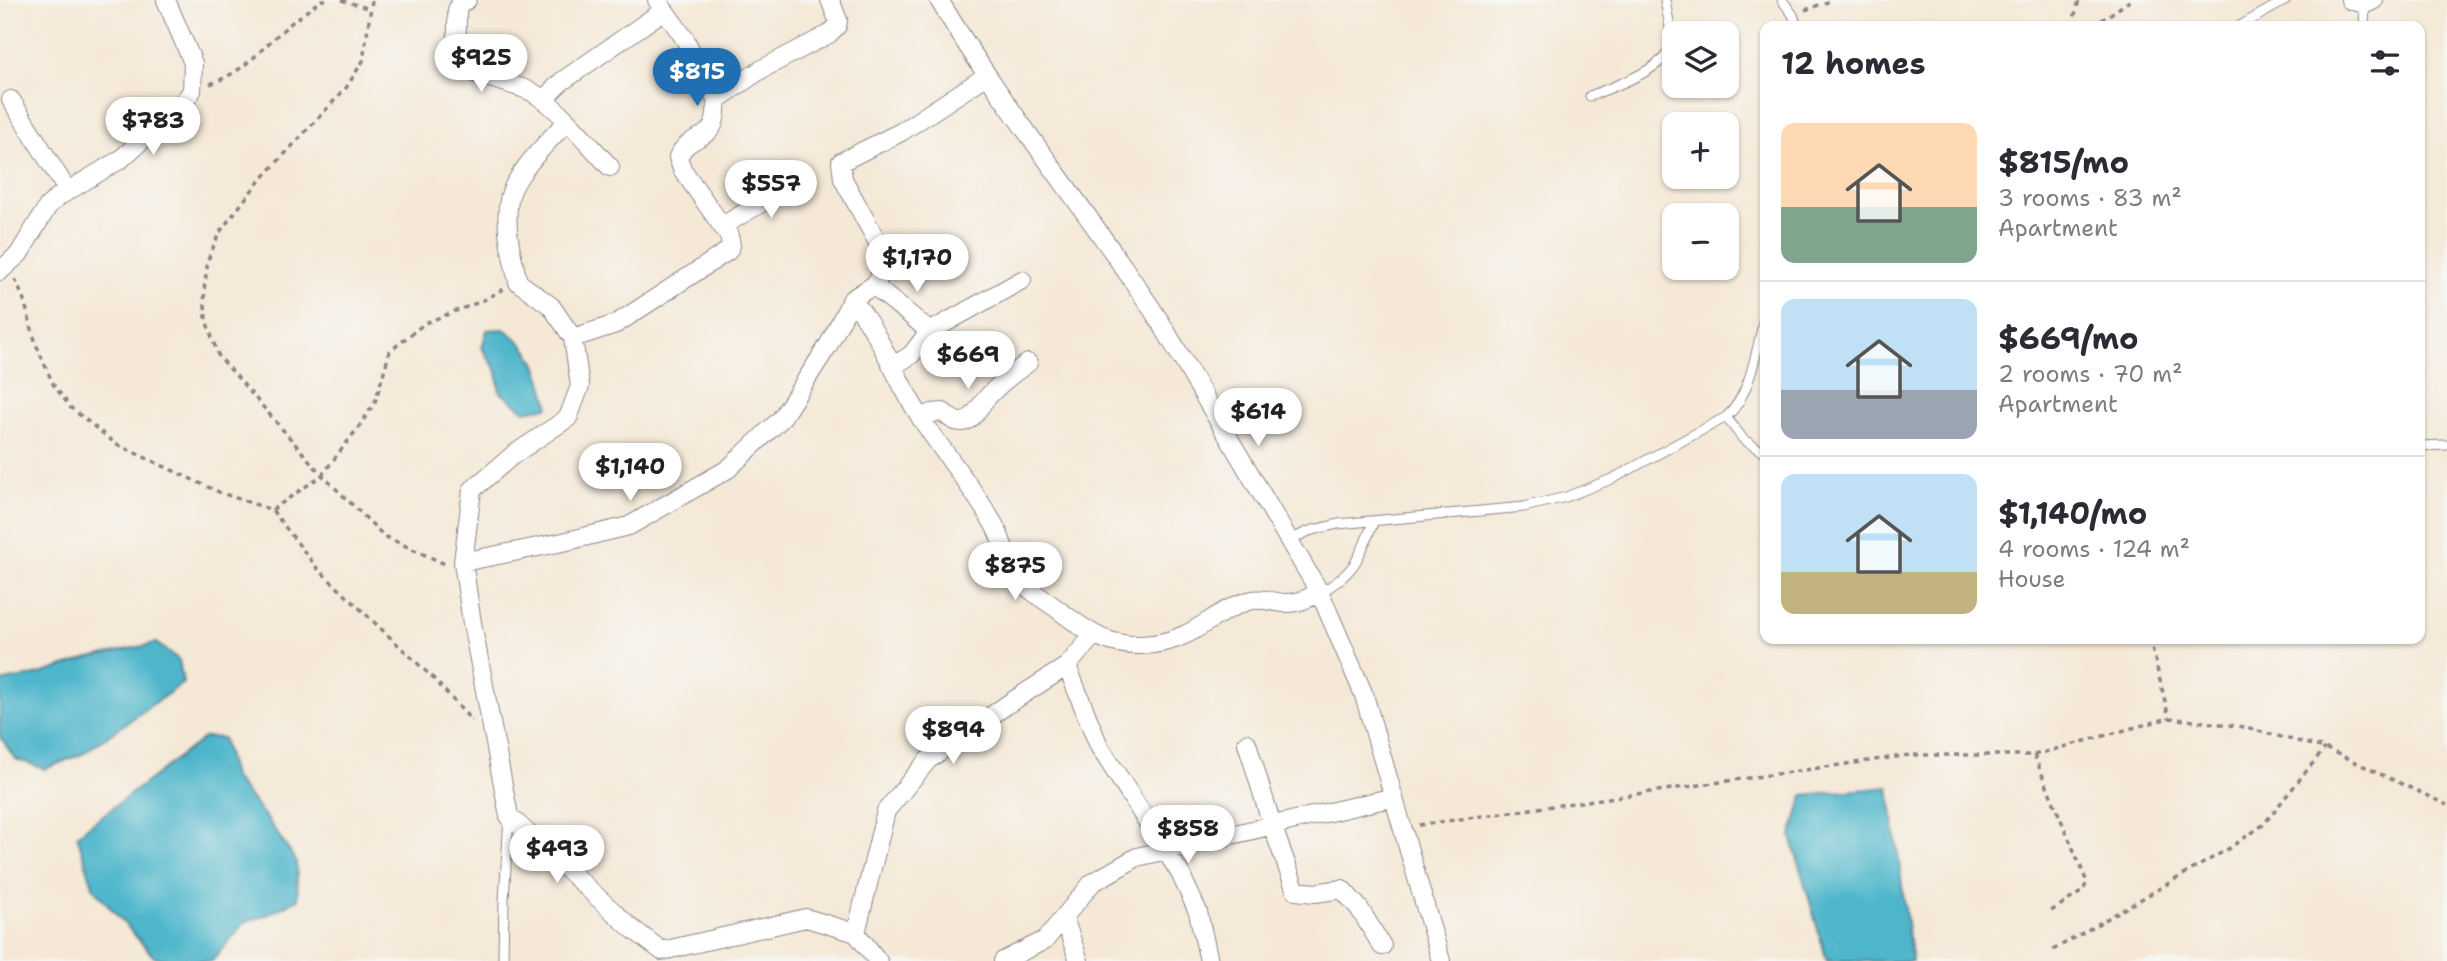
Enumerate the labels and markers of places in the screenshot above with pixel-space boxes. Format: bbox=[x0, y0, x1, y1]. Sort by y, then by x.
pin: $925 bbox=[440, 34, 522, 94]
pin: $815 bbox=[656, 48, 738, 108]
pin: $783 bbox=[112, 97, 194, 157]
pin: $557 bbox=[730, 160, 812, 220]
pin: $1,170 bbox=[860, 234, 974, 294]
pin: $669 bbox=[927, 332, 1009, 391]
pin: $614 bbox=[1217, 388, 1299, 448]
pin: $1,140 bbox=[573, 444, 687, 503]
pin: $875 bbox=[974, 542, 1056, 602]
pin: $894 bbox=[912, 706, 994, 766]
pin: $858 bbox=[1147, 806, 1229, 865]
pin: $493 bbox=[516, 826, 598, 885]

